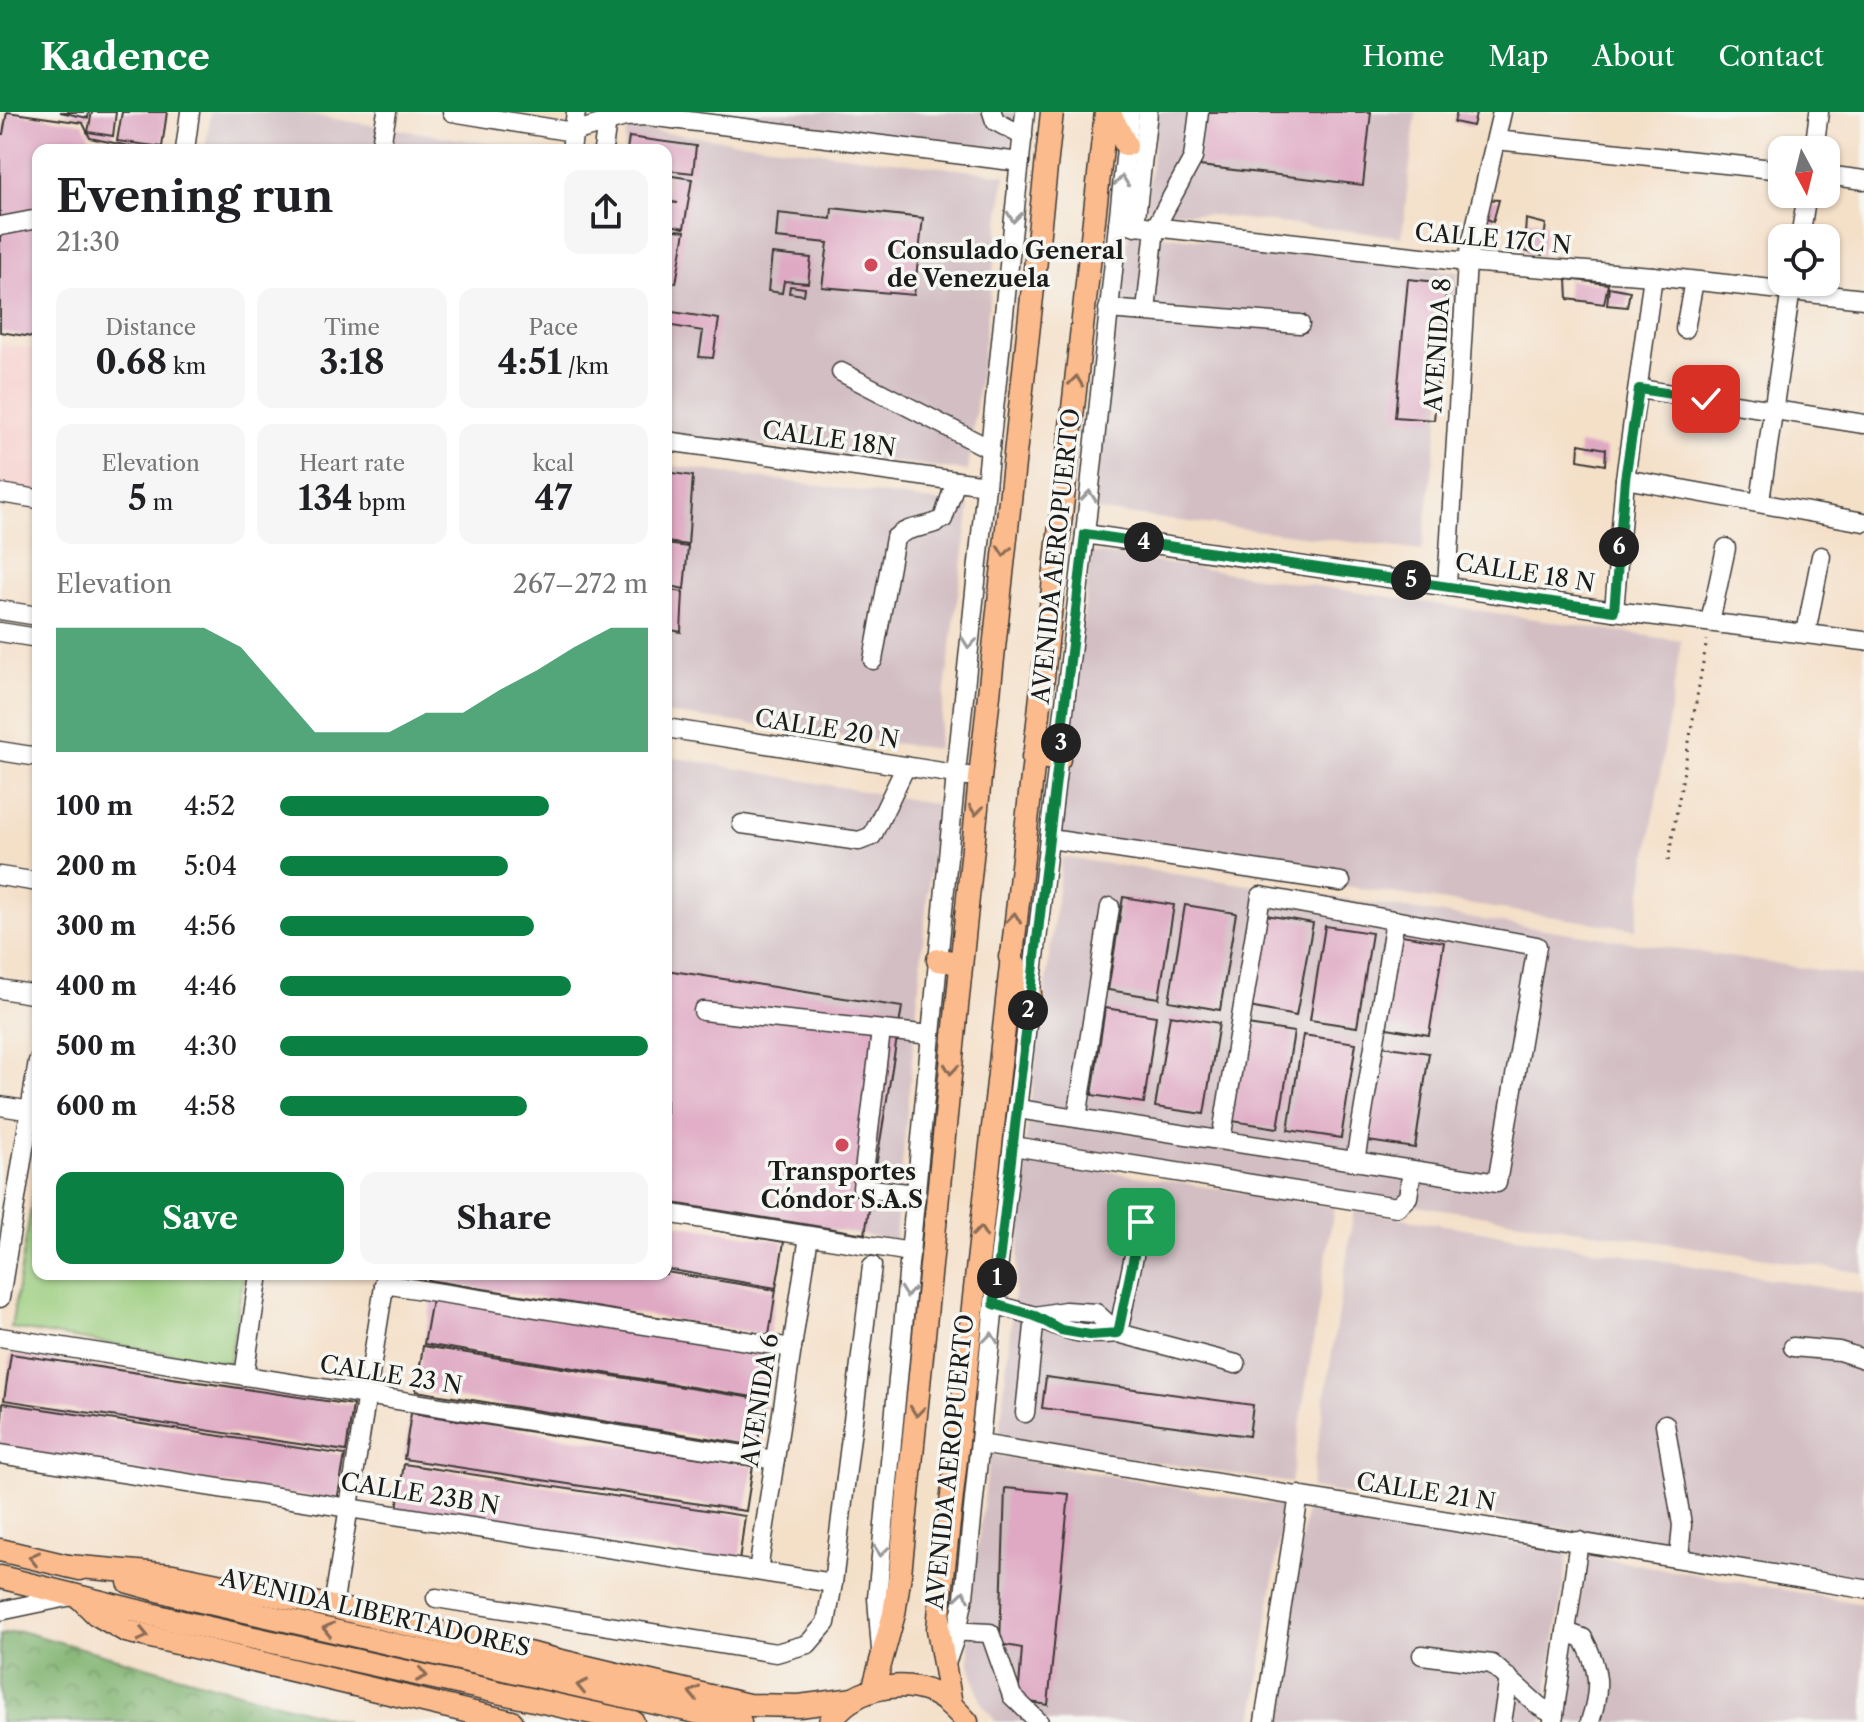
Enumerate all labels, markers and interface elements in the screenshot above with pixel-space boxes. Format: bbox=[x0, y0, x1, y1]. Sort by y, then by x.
text: Kadence bbox=[40, 33, 210, 80]
text: Home bbox=[1362, 39, 1444, 73]
text: Map bbox=[1488, 39, 1548, 73]
text: About bbox=[1592, 39, 1674, 73]
text: Contact bbox=[1718, 39, 1824, 73]
north arrow bbox=[1768, 136, 1840, 208]
map controls bbox=[1768, 136, 1840, 296]
text: Evening run bbox=[56, 169, 333, 223]
button: share bbox=[564, 170, 648, 254]
one-way arrow bbox=[1114, 174, 1131, 187]
one-way arrow bbox=[1005, 211, 1022, 224]
street label: CALLE 17C N bbox=[1413, 217, 1573, 260]
button: locate bbox=[1768, 224, 1840, 296]
text: 21:30 bbox=[56, 226, 120, 258]
place label: Consulado General de Venezuela bbox=[887, 236, 1124, 293]
marker: Consulado General de Venezuela bbox=[862, 256, 880, 274]
street label: AVENIDA 8 bbox=[1418, 277, 1457, 414]
text: Distance bbox=[105, 314, 196, 341]
text: Time bbox=[324, 314, 380, 341]
text: Pace bbox=[528, 314, 578, 341]
text: 0.68 bbox=[95, 341, 167, 383]
text: 3:18 bbox=[319, 341, 385, 383]
text: 4:51 bbox=[498, 341, 562, 383]
text: km bbox=[167, 353, 206, 380]
text: /km bbox=[562, 353, 609, 380]
pin bbox=[1672, 365, 1740, 433]
one-way arrow bbox=[1067, 375, 1084, 388]
icon: check bbox=[1684, 377, 1728, 421]
street label: AVENIDA AEROPUERTO bbox=[1025, 407, 1085, 706]
street label: CALLE 18N bbox=[760, 415, 898, 462]
text: Elevation bbox=[102, 450, 200, 477]
text: Heart rate bbox=[299, 450, 405, 477]
text: kcal bbox=[533, 450, 574, 477]
text: 5 bbox=[128, 477, 147, 519]
text: 134 bbox=[298, 477, 353, 519]
text: 47 bbox=[534, 477, 572, 519]
text: m bbox=[147, 489, 173, 516]
text: bpm bbox=[353, 489, 406, 516]
one-way arrow bbox=[1080, 489, 1097, 502]
pin: 4 bbox=[1124, 522, 1164, 562]
pin: 6 bbox=[1599, 527, 1639, 567]
text: 4 bbox=[1137, 528, 1151, 555]
text: 6 bbox=[1612, 533, 1626, 560]
one-way arrow bbox=[996, 545, 1013, 558]
street label: CALLE 18 N bbox=[1453, 547, 1597, 598]
pin: 5 bbox=[1391, 560, 1431, 600]
text: 5 bbox=[1405, 566, 1417, 593]
text: Elevation bbox=[56, 568, 172, 600]
text: 267–272 m bbox=[513, 568, 648, 600]
one-way arrow bbox=[961, 637, 978, 650]
street label: CALLE 20 N bbox=[753, 703, 901, 754]
pin: 3 bbox=[1041, 723, 1081, 763]
text: 3 bbox=[1055, 729, 1067, 756]
text: 100 m bbox=[56, 790, 133, 822]
text: 4:52 bbox=[184, 790, 235, 822]
one-way arrow bbox=[968, 804, 985, 817]
text: 200 m bbox=[56, 850, 137, 882]
text: 5:04 bbox=[184, 850, 237, 882]
text: 300 m bbox=[56, 910, 136, 942]
text: 4:56 bbox=[184, 910, 236, 942]
one-way arrow bbox=[1006, 911, 1023, 924]
text: 400 m bbox=[56, 970, 137, 1002]
text: 4:46 bbox=[184, 970, 237, 1002]
pin: 2 bbox=[1008, 990, 1048, 1030]
text: 2 bbox=[1022, 996, 1035, 1023]
text: 500 m bbox=[56, 1030, 136, 1062]
text: 4:30 bbox=[184, 1030, 237, 1062]
one-way arrow bbox=[942, 1063, 959, 1076]
text: 600 m bbox=[56, 1090, 137, 1122]
text: 4:58 bbox=[184, 1090, 236, 1122]
marker: Transportes Cóndor S.A.S bbox=[833, 1136, 851, 1154]
place label: Transportes Cóndor S.A.S bbox=[761, 1157, 923, 1214]
button: Save bbox=[56, 1172, 344, 1264]
button: Share bbox=[360, 1172, 648, 1264]
pin bbox=[1107, 1188, 1175, 1256]
icon: arrive bbox=[1119, 1200, 1163, 1244]
one-way arrow bbox=[971, 1225, 988, 1239]
pin: 1 bbox=[977, 1258, 1017, 1298]
text: 1 bbox=[992, 1264, 1002, 1291]
one-way arrow bbox=[899, 1286, 916, 1299]
street label: AVENIDA AEROPUERTO bbox=[919, 1313, 979, 1612]
street label: AVENIDA 6 bbox=[735, 1331, 784, 1470]
one-way arrow bbox=[982, 1331, 999, 1344]
street label: CALLE 23 N bbox=[318, 1349, 464, 1400]
one-way arrow bbox=[908, 1405, 925, 1418]
street label: CALLE 21 N bbox=[1354, 1466, 1498, 1517]
street label: CALLE 23B N bbox=[338, 1467, 502, 1520]
one-way arrow bbox=[873, 1545, 890, 1558]
one-way arrow bbox=[28, 1550, 41, 1567]
street label: AVENIDA LIBERTADORES bbox=[216, 1562, 533, 1662]
one-way arrow bbox=[954, 1590, 971, 1603]
one-way arrow bbox=[322, 1621, 335, 1638]
one-way arrow bbox=[135, 1626, 149, 1643]
one-way arrow bbox=[415, 1666, 429, 1683]
one-way arrow bbox=[575, 1679, 589, 1696]
one-way arrow bbox=[688, 1685, 702, 1702]

